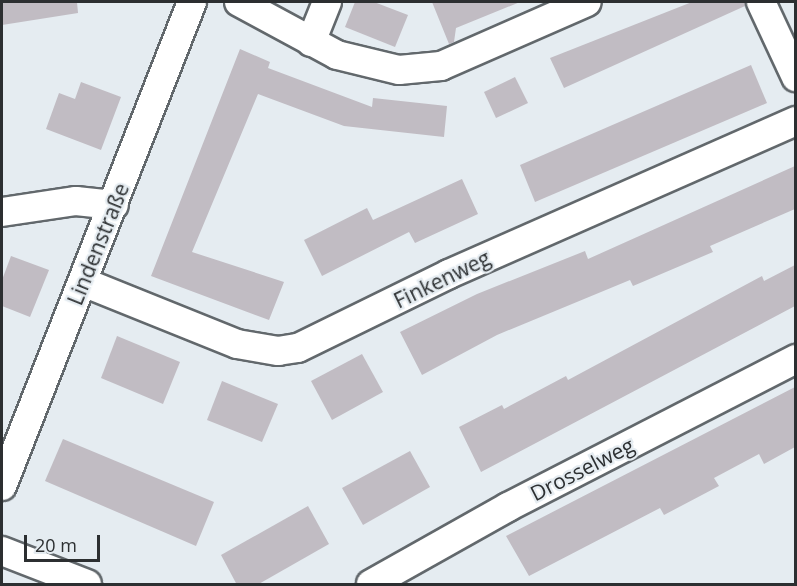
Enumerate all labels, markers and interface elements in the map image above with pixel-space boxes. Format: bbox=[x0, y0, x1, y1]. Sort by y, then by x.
street label: Lindenstraße bbox=[62, 179, 134, 309]
street label: Finkenweg bbox=[390, 245, 494, 313]
street label: Drosselweg bbox=[526, 432, 638, 506]
scale bar bbox=[27, 523, 104, 561]
text: 20 m bbox=[35, 533, 77, 557]

